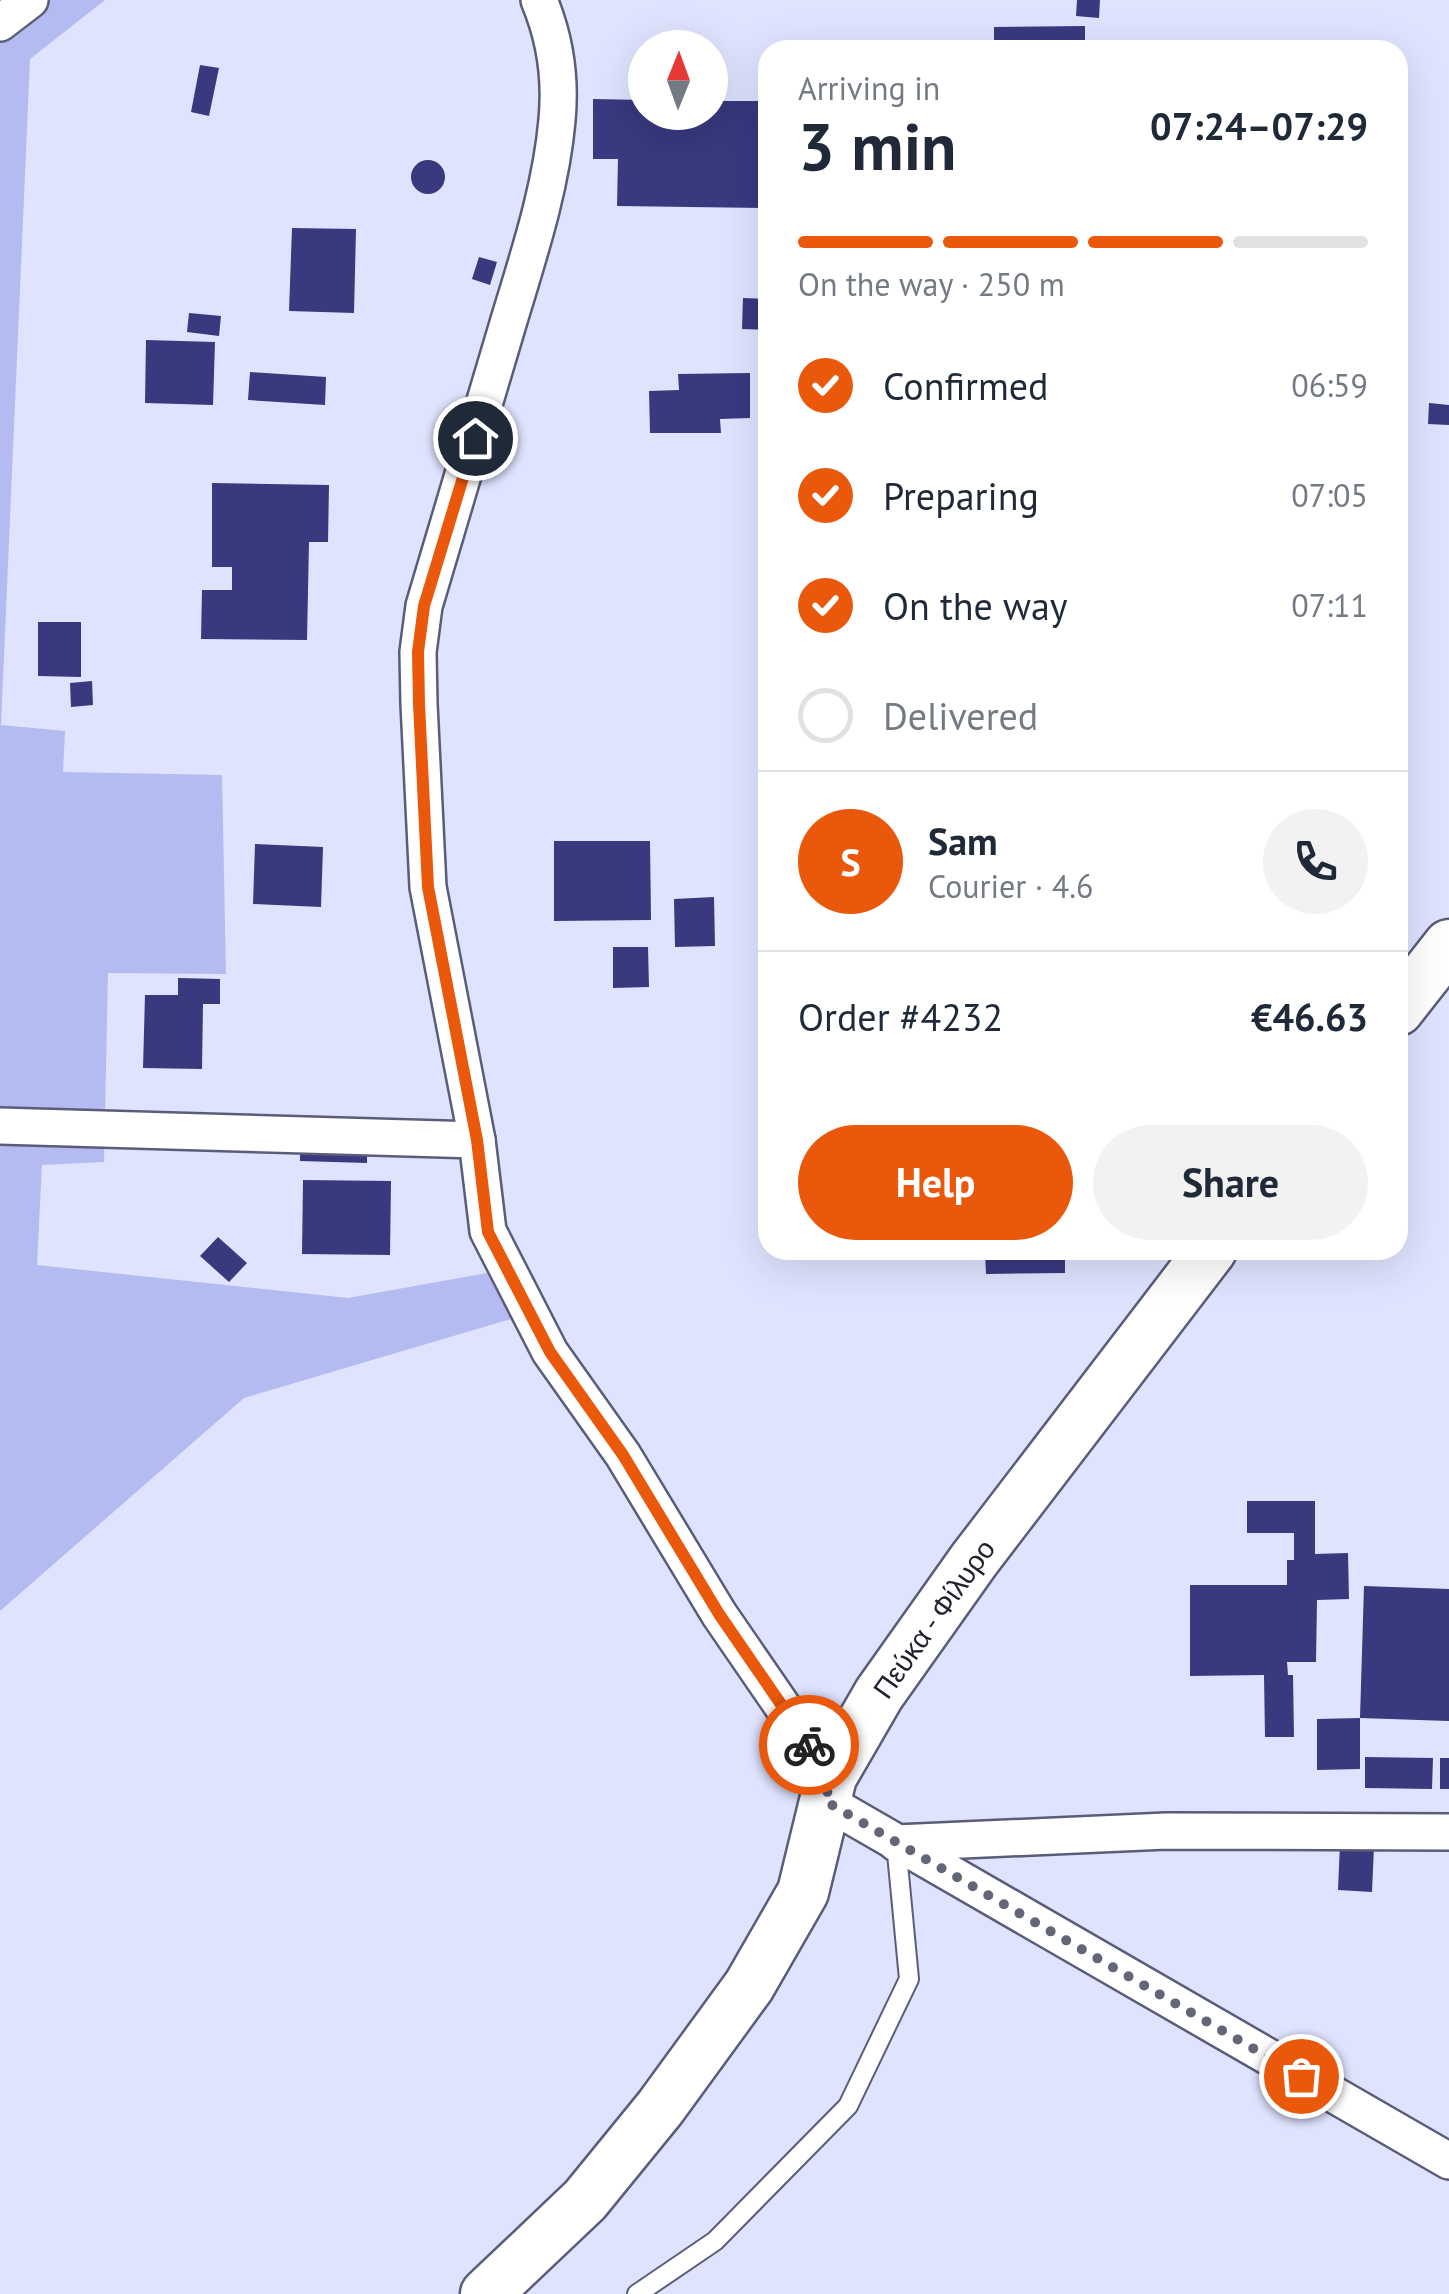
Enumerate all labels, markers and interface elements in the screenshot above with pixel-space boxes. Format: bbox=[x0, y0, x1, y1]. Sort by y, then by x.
north arrow bbox=[628, 30, 728, 130]
map controls bbox=[628, 30, 728, 130]
text: Arriving in bbox=[798, 67, 940, 109]
text: 07:24–07:29 bbox=[1150, 101, 1368, 150]
text: 3 min bbox=[798, 104, 957, 188]
text: On the way · 250 m bbox=[798, 263, 1065, 305]
icon: check bbox=[798, 358, 853, 413]
text: Confirmed bbox=[883, 361, 1049, 410]
text: 06:59 bbox=[1291, 364, 1368, 406]
pin bbox=[433, 396, 518, 481]
icon: home bbox=[448, 411, 503, 466]
icon: check bbox=[798, 468, 853, 523]
text: Preparing bbox=[883, 471, 1039, 520]
text: 07:05 bbox=[1291, 474, 1368, 516]
icon: check bbox=[798, 578, 853, 633]
text: On the way bbox=[883, 581, 1068, 630]
text: 07:11 bbox=[1291, 584, 1368, 626]
text: Delivered bbox=[883, 691, 1038, 740]
button: phone bbox=[1263, 809, 1368, 914]
text: Sam bbox=[928, 816, 998, 865]
text: S bbox=[840, 837, 861, 886]
text: Courier · 4.6 bbox=[928, 865, 1094, 907]
text: Order #4232 bbox=[798, 992, 1003, 1041]
text: €46.63 bbox=[1251, 992, 1368, 1041]
button: Help bbox=[798, 1125, 1073, 1240]
button: Share bbox=[1093, 1125, 1368, 1240]
street label: Πεύκα - Φίλυρο bbox=[864, 1531, 1002, 1705]
courier bbox=[759, 1695, 859, 1795]
icon: bike bbox=[782, 1718, 837, 1773]
pin bbox=[1259, 2034, 1344, 2119]
icon: bag bbox=[1274, 2049, 1329, 2104]

